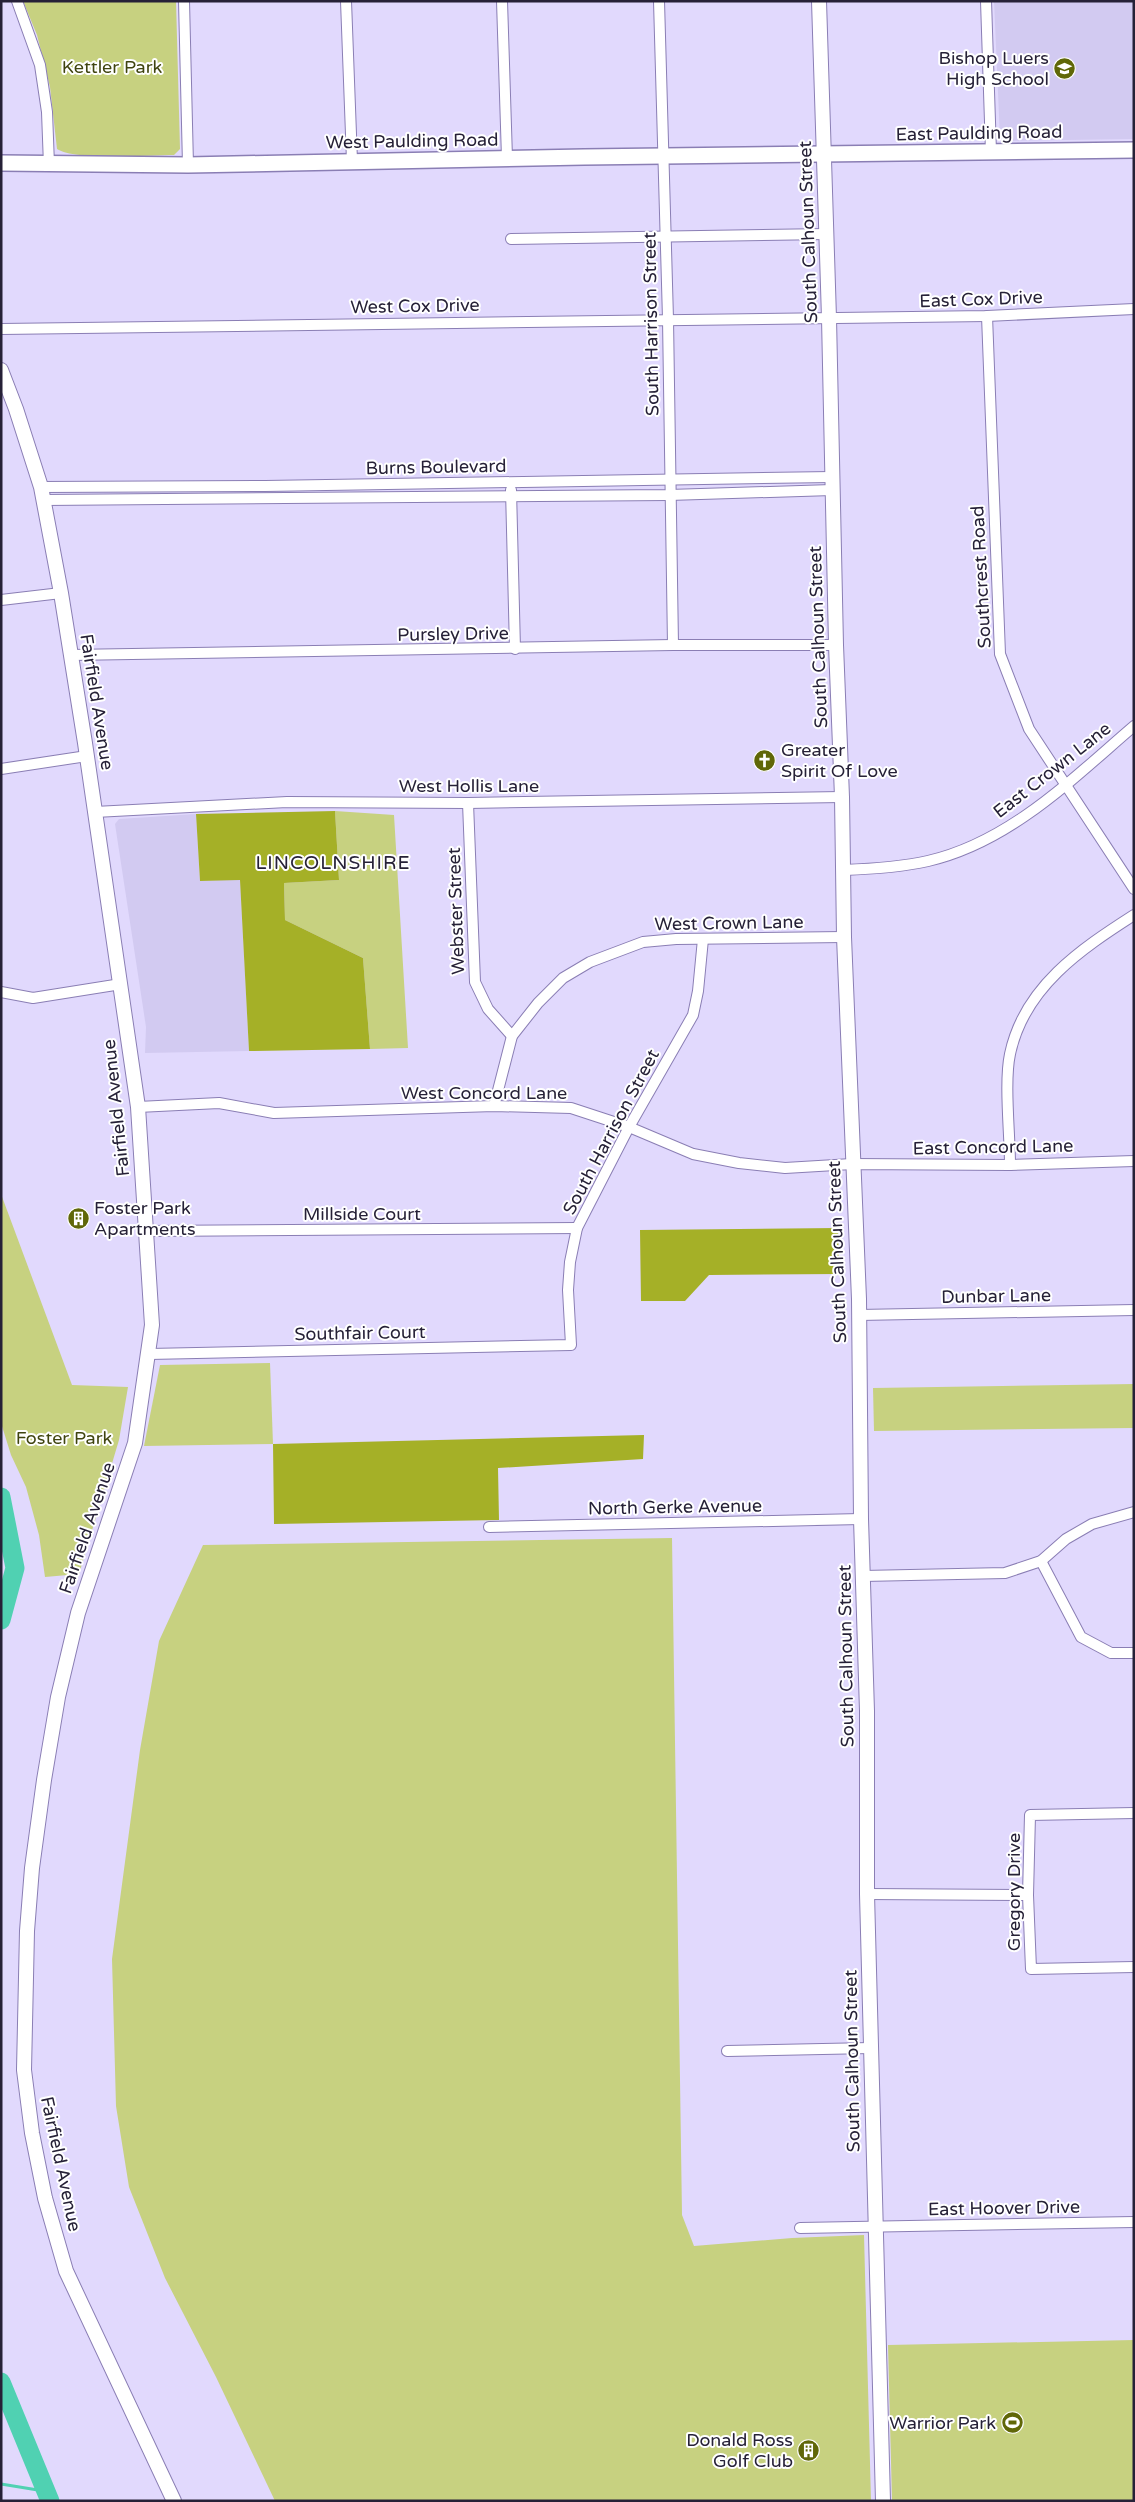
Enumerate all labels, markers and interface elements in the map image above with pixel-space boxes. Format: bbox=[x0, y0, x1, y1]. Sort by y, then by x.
place label: Bishop Luers High School bbox=[939, 47, 1049, 90]
park label: Kettler Park bbox=[62, 56, 163, 78]
school or university icon: Bishop Luers High School bbox=[1053, 56, 1077, 80]
street label: East Paulding Road bbox=[895, 121, 1063, 145]
street label: West Paulding Road bbox=[325, 128, 499, 154]
street label: South Calhoun Street bbox=[794, 140, 822, 324]
street label: South Harrison Street bbox=[638, 232, 664, 416]
street label: East Cox Drive bbox=[919, 286, 1043, 312]
street label: West Cox Drive bbox=[350, 294, 480, 318]
street label: Burns Boulevard bbox=[365, 455, 507, 479]
street label: Southcrest Road bbox=[966, 505, 996, 649]
street label: South Calhoun Street bbox=[804, 545, 832, 729]
street label: Pursley Drive bbox=[397, 622, 509, 646]
street label: Fairfield Avenue bbox=[75, 632, 119, 772]
street label: East Crown Lane bbox=[989, 717, 1115, 823]
place label: Greater Spirit Of Love bbox=[781, 739, 898, 782]
church icon: Greater Spirit Of Love bbox=[753, 748, 777, 772]
street label: West Hollis Lane bbox=[399, 775, 539, 797]
street label: Webster Street bbox=[443, 847, 469, 975]
district label: LINCOLNSHIRE bbox=[255, 852, 411, 874]
street label: West Crown Lane bbox=[654, 911, 804, 935]
street label: Fairfield Avenue bbox=[98, 1038, 134, 1178]
street label: South Harrison Street bbox=[558, 1045, 664, 1218]
street label: West Concord Lane bbox=[401, 1082, 567, 1104]
street label: East Concord Lane bbox=[913, 1135, 1073, 1159]
street label: South Calhoun Street bbox=[823, 1160, 851, 1344]
place label: Foster Park Apartments bbox=[94, 1197, 196, 1240]
street label: Millside Court bbox=[303, 1203, 421, 1225]
building icon: Foster Park Apartments bbox=[66, 1206, 90, 1230]
street label: Dunbar Lane bbox=[941, 1284, 1051, 1308]
street label: Southfair Court bbox=[294, 1321, 426, 1345]
park label: Foster Park bbox=[16, 1427, 113, 1449]
street label: Fairfield Avenue bbox=[54, 1459, 120, 1597]
street label: North Gerke Avenue bbox=[588, 1494, 762, 1520]
street label: South Calhoun Street bbox=[833, 1564, 859, 1747]
street label: Gregory Drive bbox=[1003, 1833, 1025, 1951]
street label: South Calhoun Street bbox=[839, 1969, 865, 2152]
street label: Fairfield Avenue bbox=[36, 2094, 86, 2234]
street label: East Hoover Drive bbox=[928, 2196, 1080, 2220]
sports icon: Warrior Park bbox=[1000, 2411, 1024, 2435]
place label: Warrior Park bbox=[889, 2412, 996, 2434]
place label: Donald Ross Golf Club bbox=[686, 2429, 793, 2472]
building icon: Donald Ross Golf Club bbox=[797, 2438, 821, 2462]

